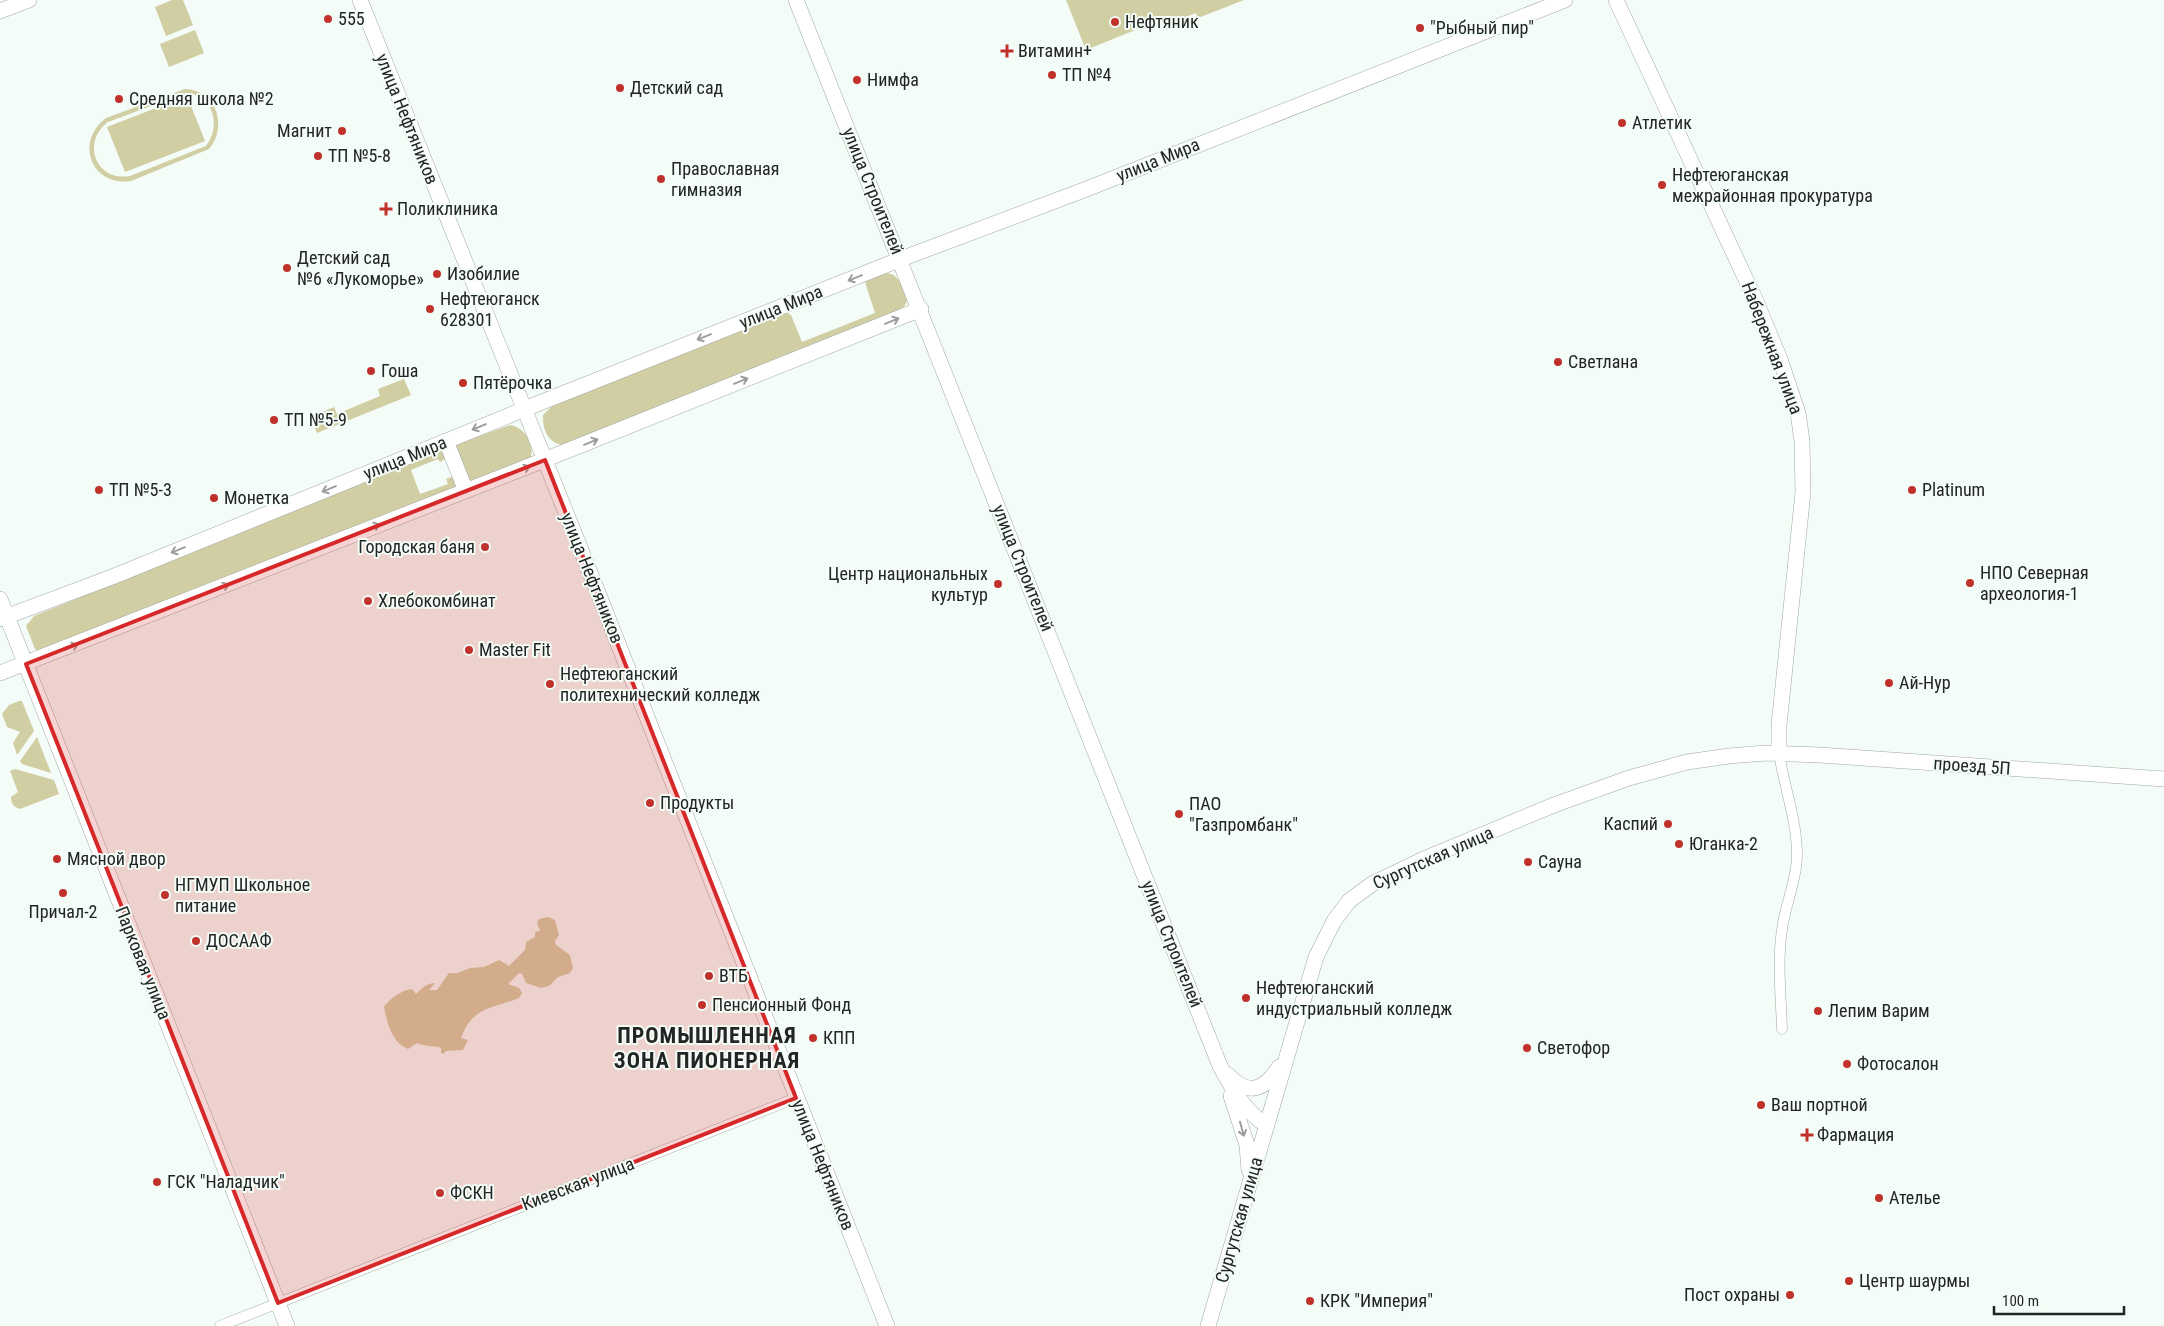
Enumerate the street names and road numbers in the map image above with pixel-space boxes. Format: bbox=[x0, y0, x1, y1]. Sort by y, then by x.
street label: улица Нефтяников bbox=[372, 50, 443, 187]
street label: улица Строителей bbox=[838, 124, 908, 257]
street label: улица Мира bbox=[1113, 133, 1203, 186]
street label: Набережная улица bbox=[1738, 279, 1807, 417]
street label: улица Мира bbox=[736, 280, 826, 333]
street label: улица Мира bbox=[360, 431, 450, 484]
street label: улица Строителей bbox=[988, 501, 1058, 634]
street label: улица Нефтяников bbox=[557, 509, 628, 646]
street label: проезд 5П bbox=[1933, 752, 2011, 779]
street label: Сургутская улица bbox=[1369, 822, 1496, 894]
street label: улица Строителей bbox=[1137, 877, 1207, 1010]
street label: Парковая улица bbox=[111, 903, 176, 1022]
street label: улица Нефтяников bbox=[788, 1096, 859, 1233]
street label: Киевская улица bbox=[519, 1152, 637, 1215]
street label: Сургутская улица bbox=[1211, 1155, 1266, 1285]

